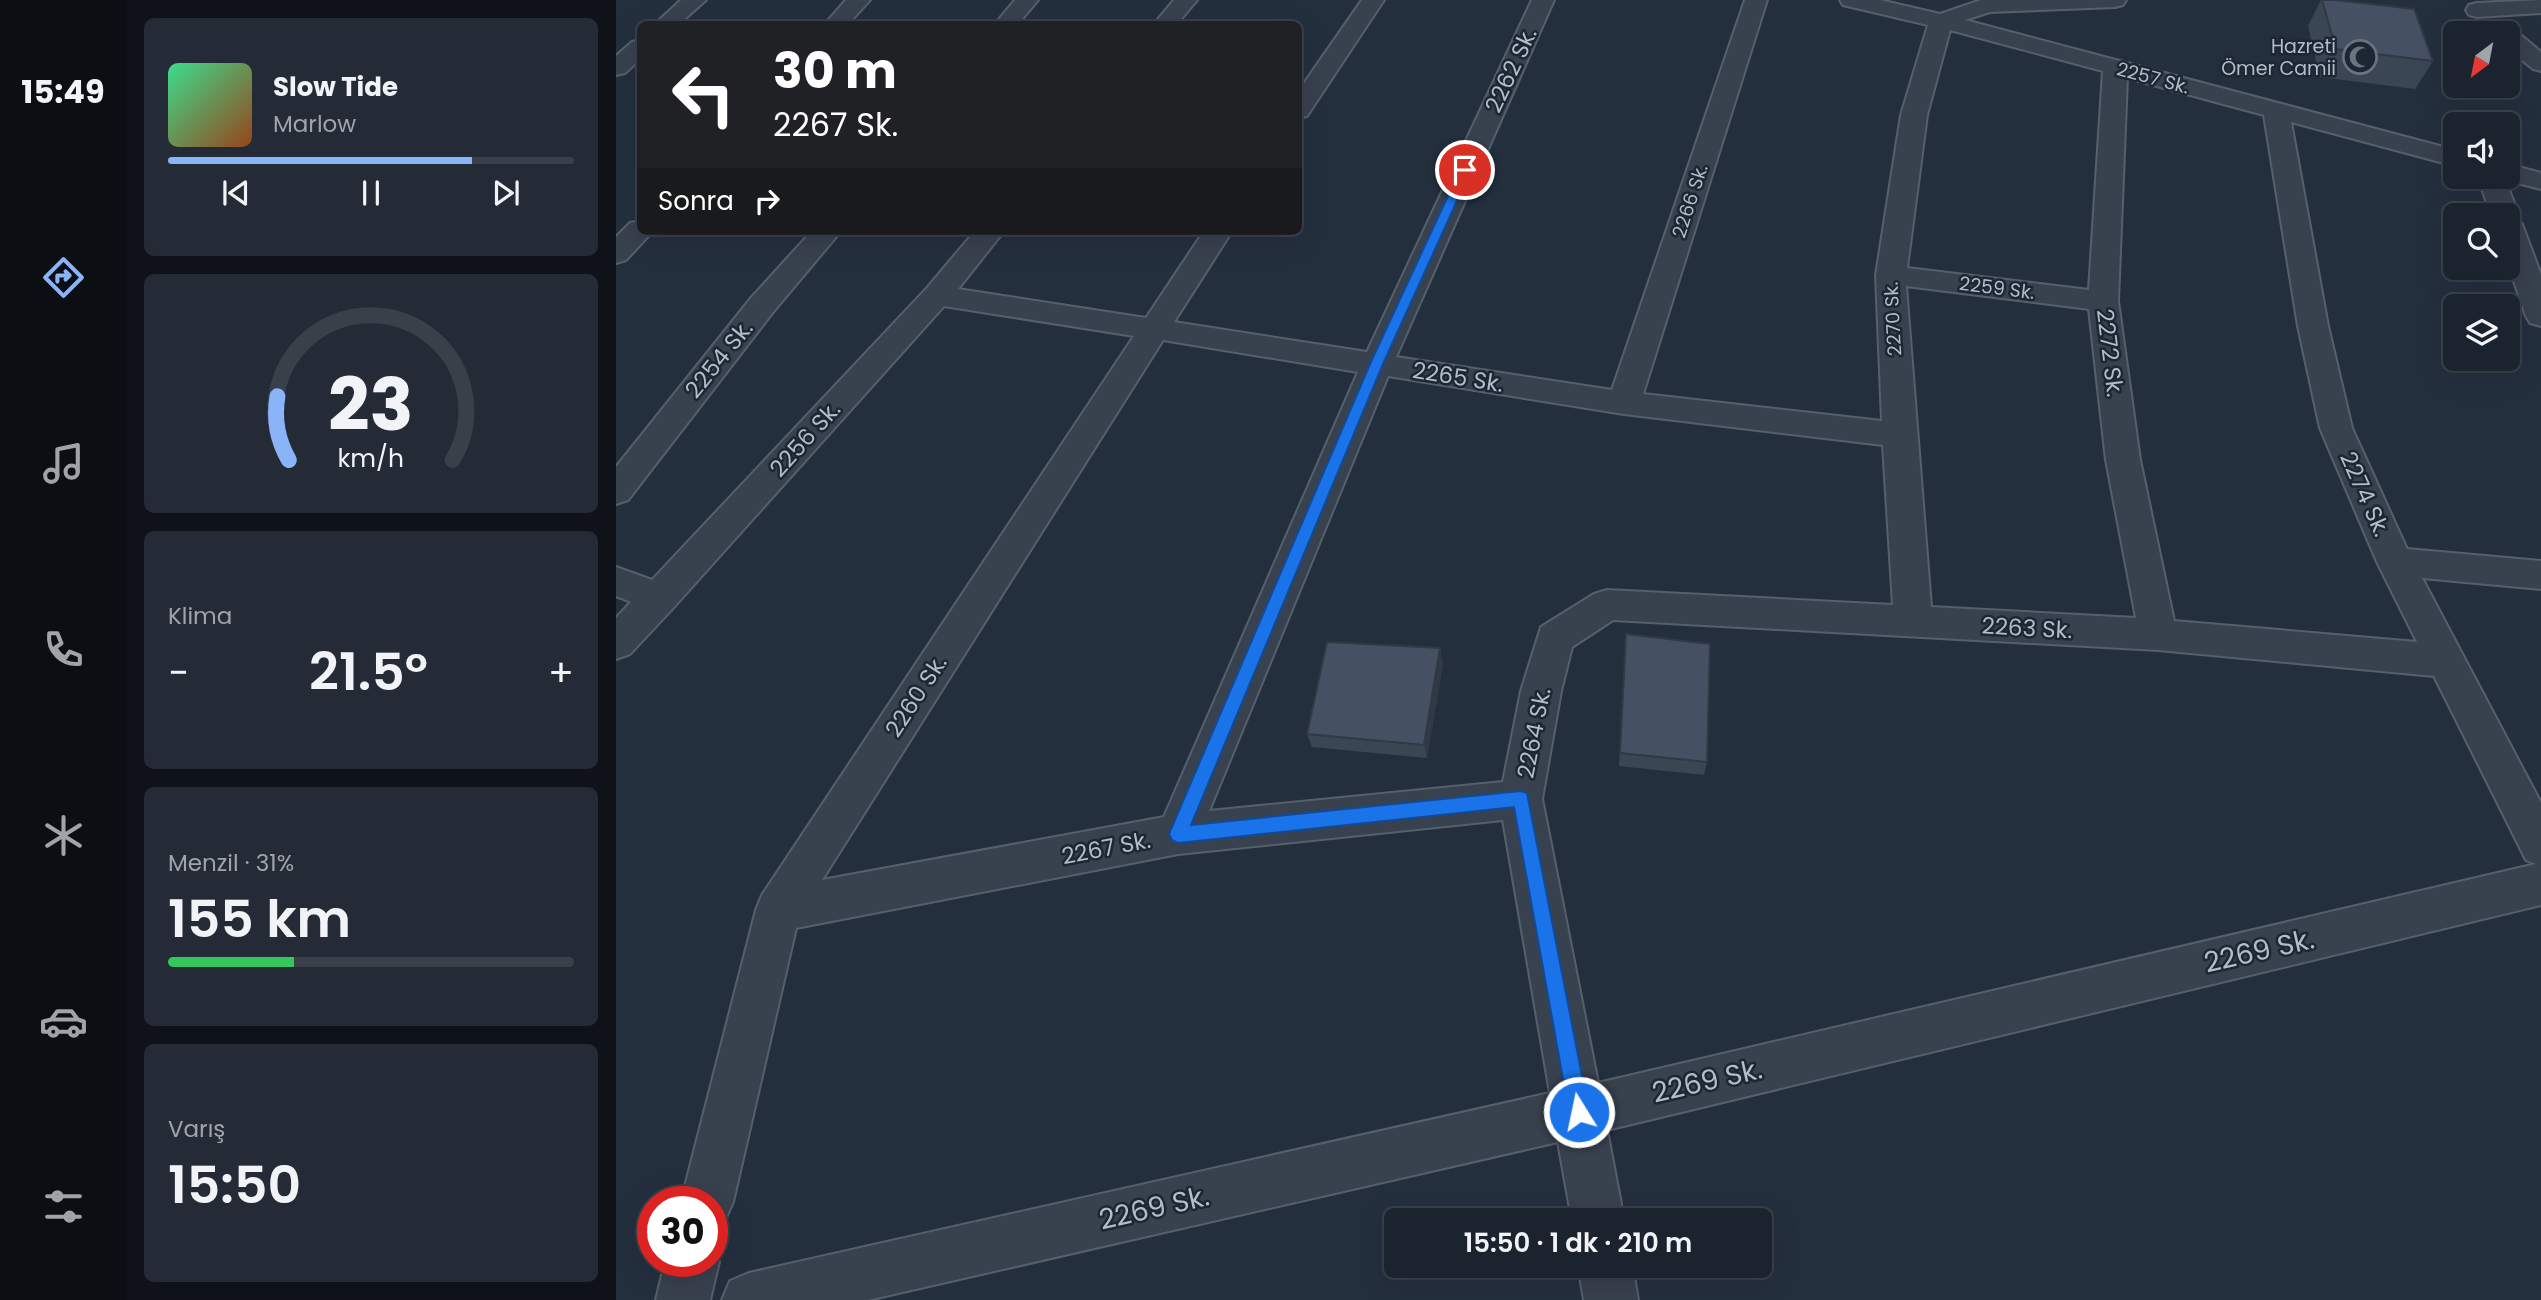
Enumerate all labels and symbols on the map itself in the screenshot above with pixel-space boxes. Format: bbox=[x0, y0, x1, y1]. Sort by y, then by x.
north arrow bbox=[2443, 21, 2520, 98]
street label: 2262 Sk. bbox=[1477, 22, 1545, 118]
place label: Hazreti Ömer Camii bbox=[2221, 33, 2336, 82]
mosque icon: Hazreti Ömer Camii bbox=[2341, 38, 2379, 76]
street label: 2257 Sk. bbox=[2114, 55, 2192, 101]
pin bbox=[1435, 140, 1495, 200]
street label: 2266 Sk. bbox=[1665, 161, 1715, 241]
street label: 2259 Sk. bbox=[1958, 270, 2036, 306]
street label: 2270 Sk. bbox=[1878, 281, 1908, 357]
street label: 2272 Sk. bbox=[2089, 307, 2131, 399]
street label: 2254 Sk. bbox=[678, 313, 760, 405]
street label: 2265 Sk. bbox=[1410, 354, 1506, 400]
street label: 2256 Sk. bbox=[762, 394, 848, 484]
street label: 2274 Sk. bbox=[2332, 446, 2398, 542]
street label: 2263 Sk. bbox=[1981, 610, 2073, 646]
street label: 2260 Sk. bbox=[878, 649, 954, 743]
street label: 2264 Sk. bbox=[1510, 685, 1558, 781]
street label: 2267 Sk. bbox=[1059, 824, 1153, 872]
street label: 2269 Sk. bbox=[2200, 919, 2318, 983]
street label: 2269 Sk. bbox=[1648, 1049, 1766, 1113]
position arrow bbox=[1542, 1075, 1616, 1149]
street label: 2269 Sk. bbox=[1095, 1176, 1213, 1240]
speed limit sign: 30 bbox=[637, 1186, 728, 1277]

